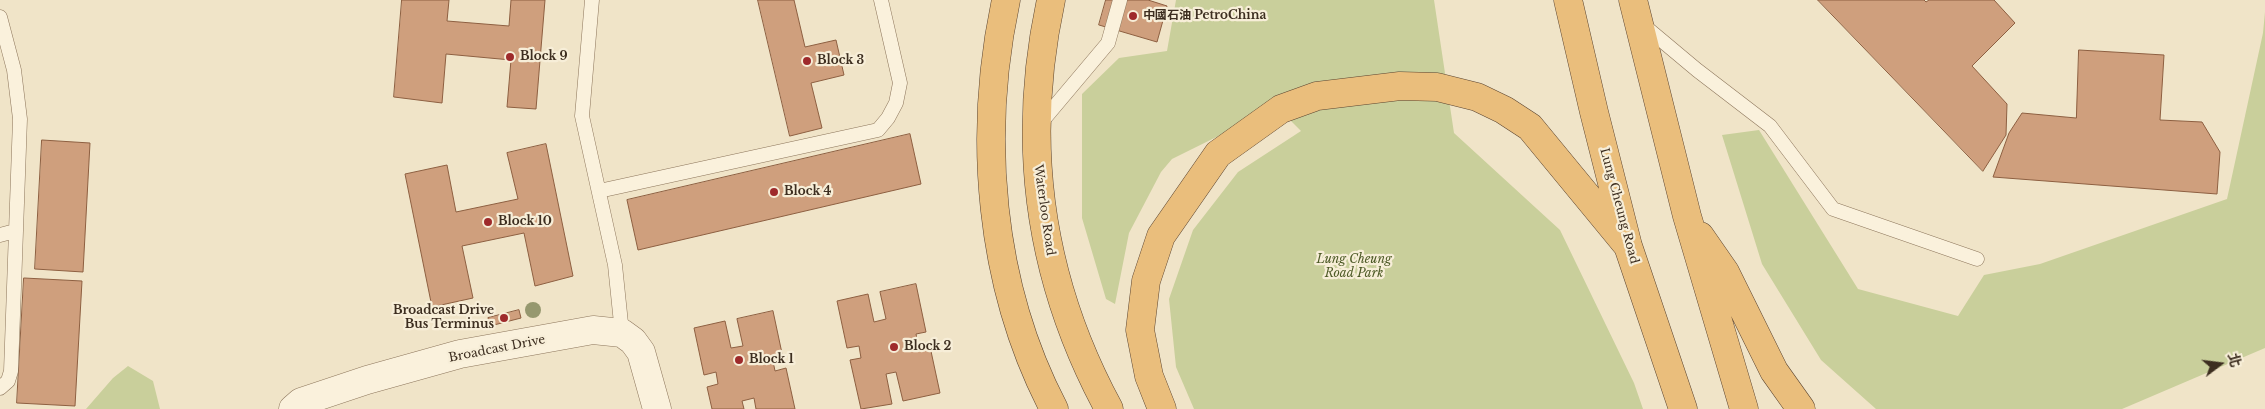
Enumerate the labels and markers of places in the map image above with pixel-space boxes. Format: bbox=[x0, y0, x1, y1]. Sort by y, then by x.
place label: 中國石油 PetroChina bbox=[1143, 9, 1266, 23]
marker: 中國石油 PetroChina bbox=[1127, 10, 1139, 22]
place label: Block 9 bbox=[520, 50, 568, 64]
marker: Block 9 bbox=[504, 51, 516, 63]
place label: Block 3 bbox=[817, 54, 864, 68]
marker: Block 3 bbox=[801, 55, 813, 67]
place label: Block 4 bbox=[784, 185, 832, 199]
marker: Block 4 bbox=[768, 186, 780, 198]
place label: Block 10 bbox=[498, 215, 552, 229]
marker: Block 10 bbox=[482, 216, 494, 228]
place label: Broadcast Drive Bus Terminus bbox=[393, 304, 494, 332]
marker: Broadcast Drive Bus Terminus bbox=[498, 312, 510, 324]
place label: Block 2 bbox=[904, 340, 951, 354]
marker: Block 2 bbox=[888, 341, 900, 353]
place label: Block 1 bbox=[749, 353, 794, 367]
marker: Block 1 bbox=[733, 354, 745, 366]

